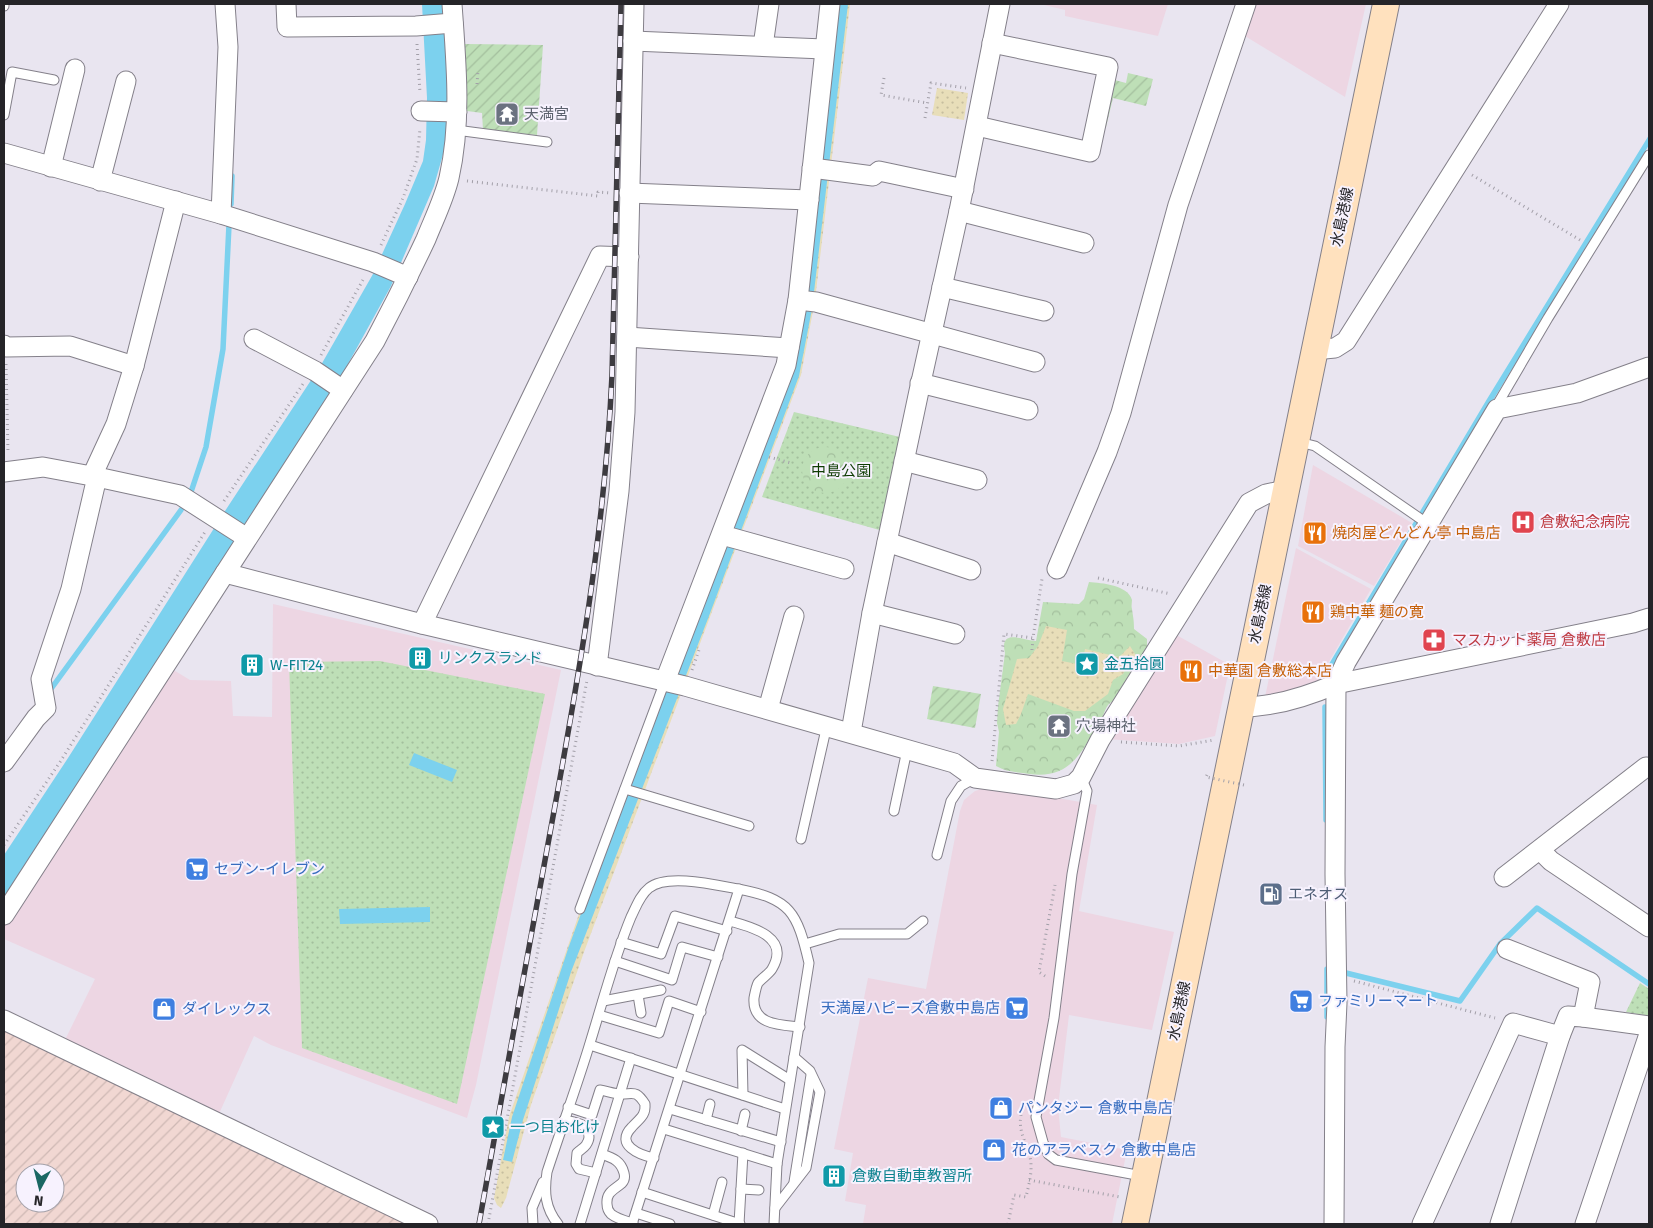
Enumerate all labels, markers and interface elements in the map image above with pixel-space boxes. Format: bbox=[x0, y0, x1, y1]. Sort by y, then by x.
temple icon: 天満宮 bbox=[494, 101, 520, 127]
place label: 天満宮 bbox=[524, 105, 569, 123]
street label: 水島港線 bbox=[1327, 186, 1357, 248]
park label: 中島公園 bbox=[811, 462, 871, 480]
hospital icon: 倉敷紀念病院 bbox=[1510, 509, 1536, 535]
place label: 倉敷紀念病院 bbox=[1540, 513, 1630, 531]
restaurant icon: 焼肉屋どんどん亭 中島店 bbox=[1302, 520, 1328, 546]
place label: 焼肉屋どんどん亭 中島店 bbox=[1332, 524, 1501, 542]
street label: 水島港線 bbox=[1245, 583, 1275, 645]
restaurant icon: 鶏中華 麺の寛 bbox=[1300, 599, 1326, 625]
place label: 鶏中華 麺の寛 bbox=[1330, 603, 1424, 621]
pharmacy icon: マスカット薬局 倉敷店 bbox=[1421, 627, 1447, 653]
place label: マスカット薬局 倉敷店 bbox=[1452, 631, 1606, 649]
building icon: リンクスランド bbox=[407, 645, 433, 671]
place label: リンクスランド bbox=[438, 649, 543, 667]
place icon: 金五拾圓 bbox=[1074, 651, 1100, 677]
building icon: W-FIT24 bbox=[239, 652, 265, 678]
place label: 金五拾圓 bbox=[1104, 655, 1164, 673]
place label: W-FIT24 bbox=[270, 656, 323, 674]
restaurant icon: 中華園 倉敷総本店 bbox=[1178, 658, 1204, 684]
place label: 中華園 倉敷総本店 bbox=[1208, 662, 1332, 680]
temple icon: 穴場神社 bbox=[1046, 713, 1072, 739]
place label: 穴場神社 bbox=[1076, 717, 1136, 735]
supermarket icon: セブン-イレブン bbox=[184, 856, 210, 882]
place label: セブン-イレブン bbox=[214, 860, 325, 878]
fuel station icon: エネオス bbox=[1258, 881, 1284, 907]
place label: エネオス bbox=[1288, 885, 1348, 903]
street label: 水島港線 bbox=[1164, 980, 1194, 1042]
supermarket icon: ファミリーマート bbox=[1288, 988, 1314, 1014]
place label: ファミリーマート bbox=[1318, 992, 1438, 1010]
supermarket icon: 天満屋ハピーズ倉敷中島店 bbox=[1004, 995, 1030, 1021]
shop icon: ダイレックス bbox=[151, 996, 177, 1022]
place label: 天満屋ハピーズ倉敷中島店 bbox=[821, 999, 1000, 1017]
place label: ダイレックス bbox=[182, 1000, 272, 1018]
shop icon: パンタジー 倉敷中島店 bbox=[988, 1095, 1014, 1121]
place label: パンタジー 倉敷中島店 bbox=[1018, 1099, 1173, 1117]
place icon: 一つ目お化け bbox=[480, 1114, 506, 1140]
place label: 一つ目お化け bbox=[510, 1118, 600, 1136]
shop icon: 花のアラベスク 倉敷中島店 bbox=[981, 1137, 1007, 1163]
place label: 花のアラベスク 倉敷中島店 bbox=[1012, 1141, 1196, 1159]
north arrow bbox=[15, 1163, 65, 1213]
building icon: 倉敷自動車教習所 bbox=[821, 1163, 847, 1189]
place label: 倉敷自動車教習所 bbox=[852, 1167, 972, 1185]
text: N bbox=[33, 1191, 44, 1209]

